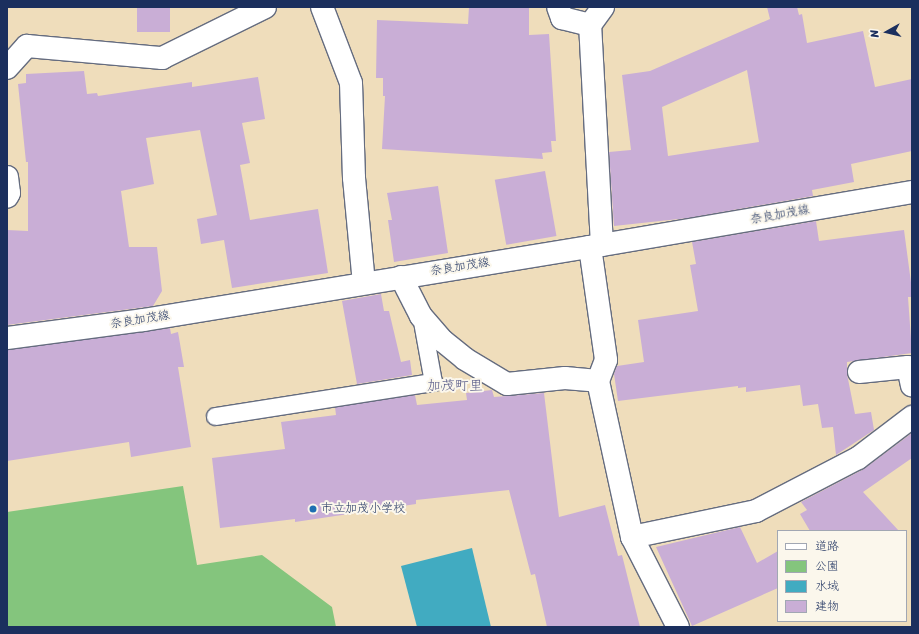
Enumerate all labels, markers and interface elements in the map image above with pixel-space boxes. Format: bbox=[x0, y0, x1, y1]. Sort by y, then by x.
north arrow bbox=[867, 12, 907, 52]
text: N bbox=[865, 29, 885, 39]
street label: 奈良加茂線 bbox=[749, 203, 811, 227]
street label: 奈良加茂線 bbox=[429, 255, 491, 279]
street label: 奈良加茂線 bbox=[109, 308, 171, 332]
district label: 加茂町里 bbox=[427, 378, 483, 394]
place label: 市立加茂小学校 bbox=[321, 502, 405, 516]
marker: 市立加茂小学校 bbox=[308, 504, 318, 514]
legend bbox=[777, 530, 907, 622]
text: 道路 bbox=[815, 535, 839, 557]
text: 公園 bbox=[815, 555, 839, 577]
text: 水域 bbox=[815, 575, 839, 597]
text: 建物 bbox=[815, 595, 839, 617]

